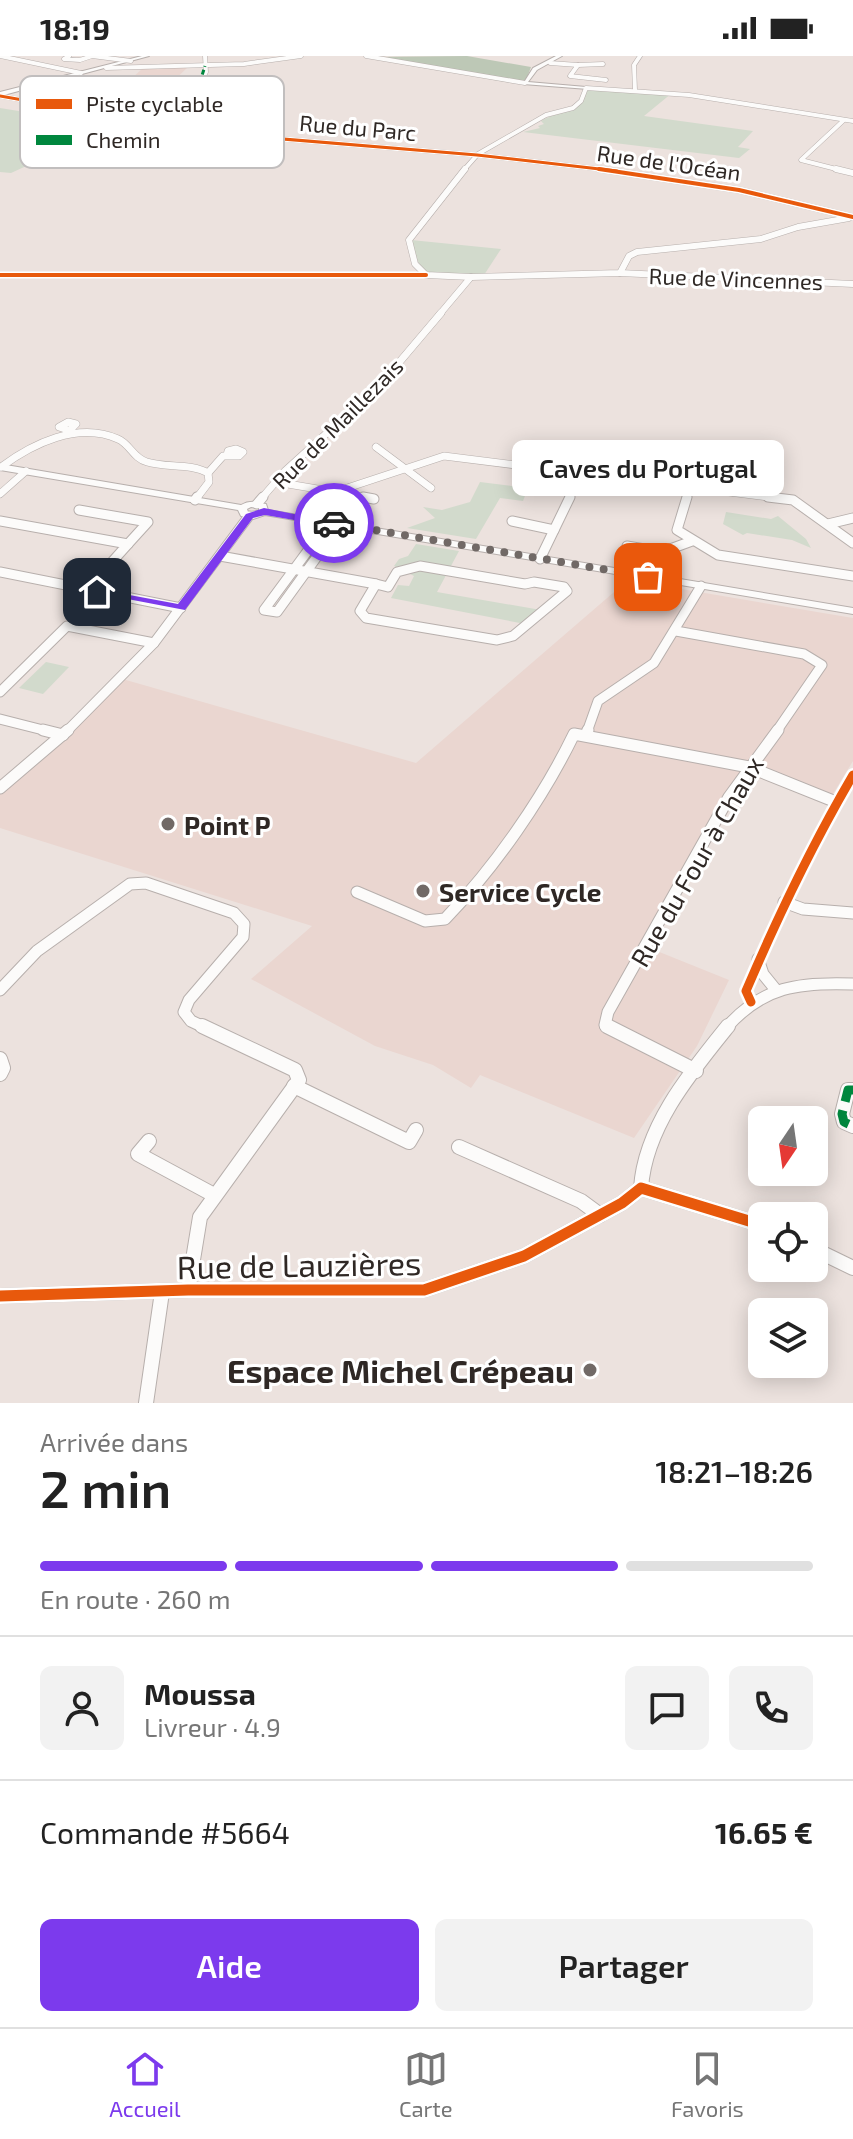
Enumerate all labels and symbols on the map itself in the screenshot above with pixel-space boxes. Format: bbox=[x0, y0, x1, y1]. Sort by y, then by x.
legend bbox=[20, 76, 284, 168]
text: Piste cyclable bbox=[86, 90, 223, 116]
street label: Rue du Parc bbox=[298, 109, 418, 145]
text: Chemin bbox=[86, 126, 161, 152]
street label: Rue de l'Océan bbox=[595, 139, 743, 185]
street label: Rue de Vincennes bbox=[648, 262, 824, 294]
street label: Rue de Maillezais bbox=[266, 352, 408, 494]
callout: Caves du Portugal bbox=[512, 441, 784, 497]
courier bbox=[294, 483, 374, 563]
pin bbox=[614, 543, 682, 611]
pin bbox=[63, 558, 131, 626]
street label: Rue du Four à Chaux bbox=[623, 750, 769, 972]
place label: Point P bbox=[184, 809, 270, 840]
marker: Point P bbox=[159, 815, 177, 833]
place label: Service Cycle bbox=[439, 876, 601, 908]
marker: Service Cycle bbox=[414, 882, 432, 900]
north arrow bbox=[748, 1106, 828, 1186]
street label: Rue de Lauzières bbox=[176, 1243, 422, 1285]
place label: Espace Michel Crépeau bbox=[227, 1351, 574, 1389]
marker: Espace Michel Crépeau bbox=[581, 1361, 599, 1379]

